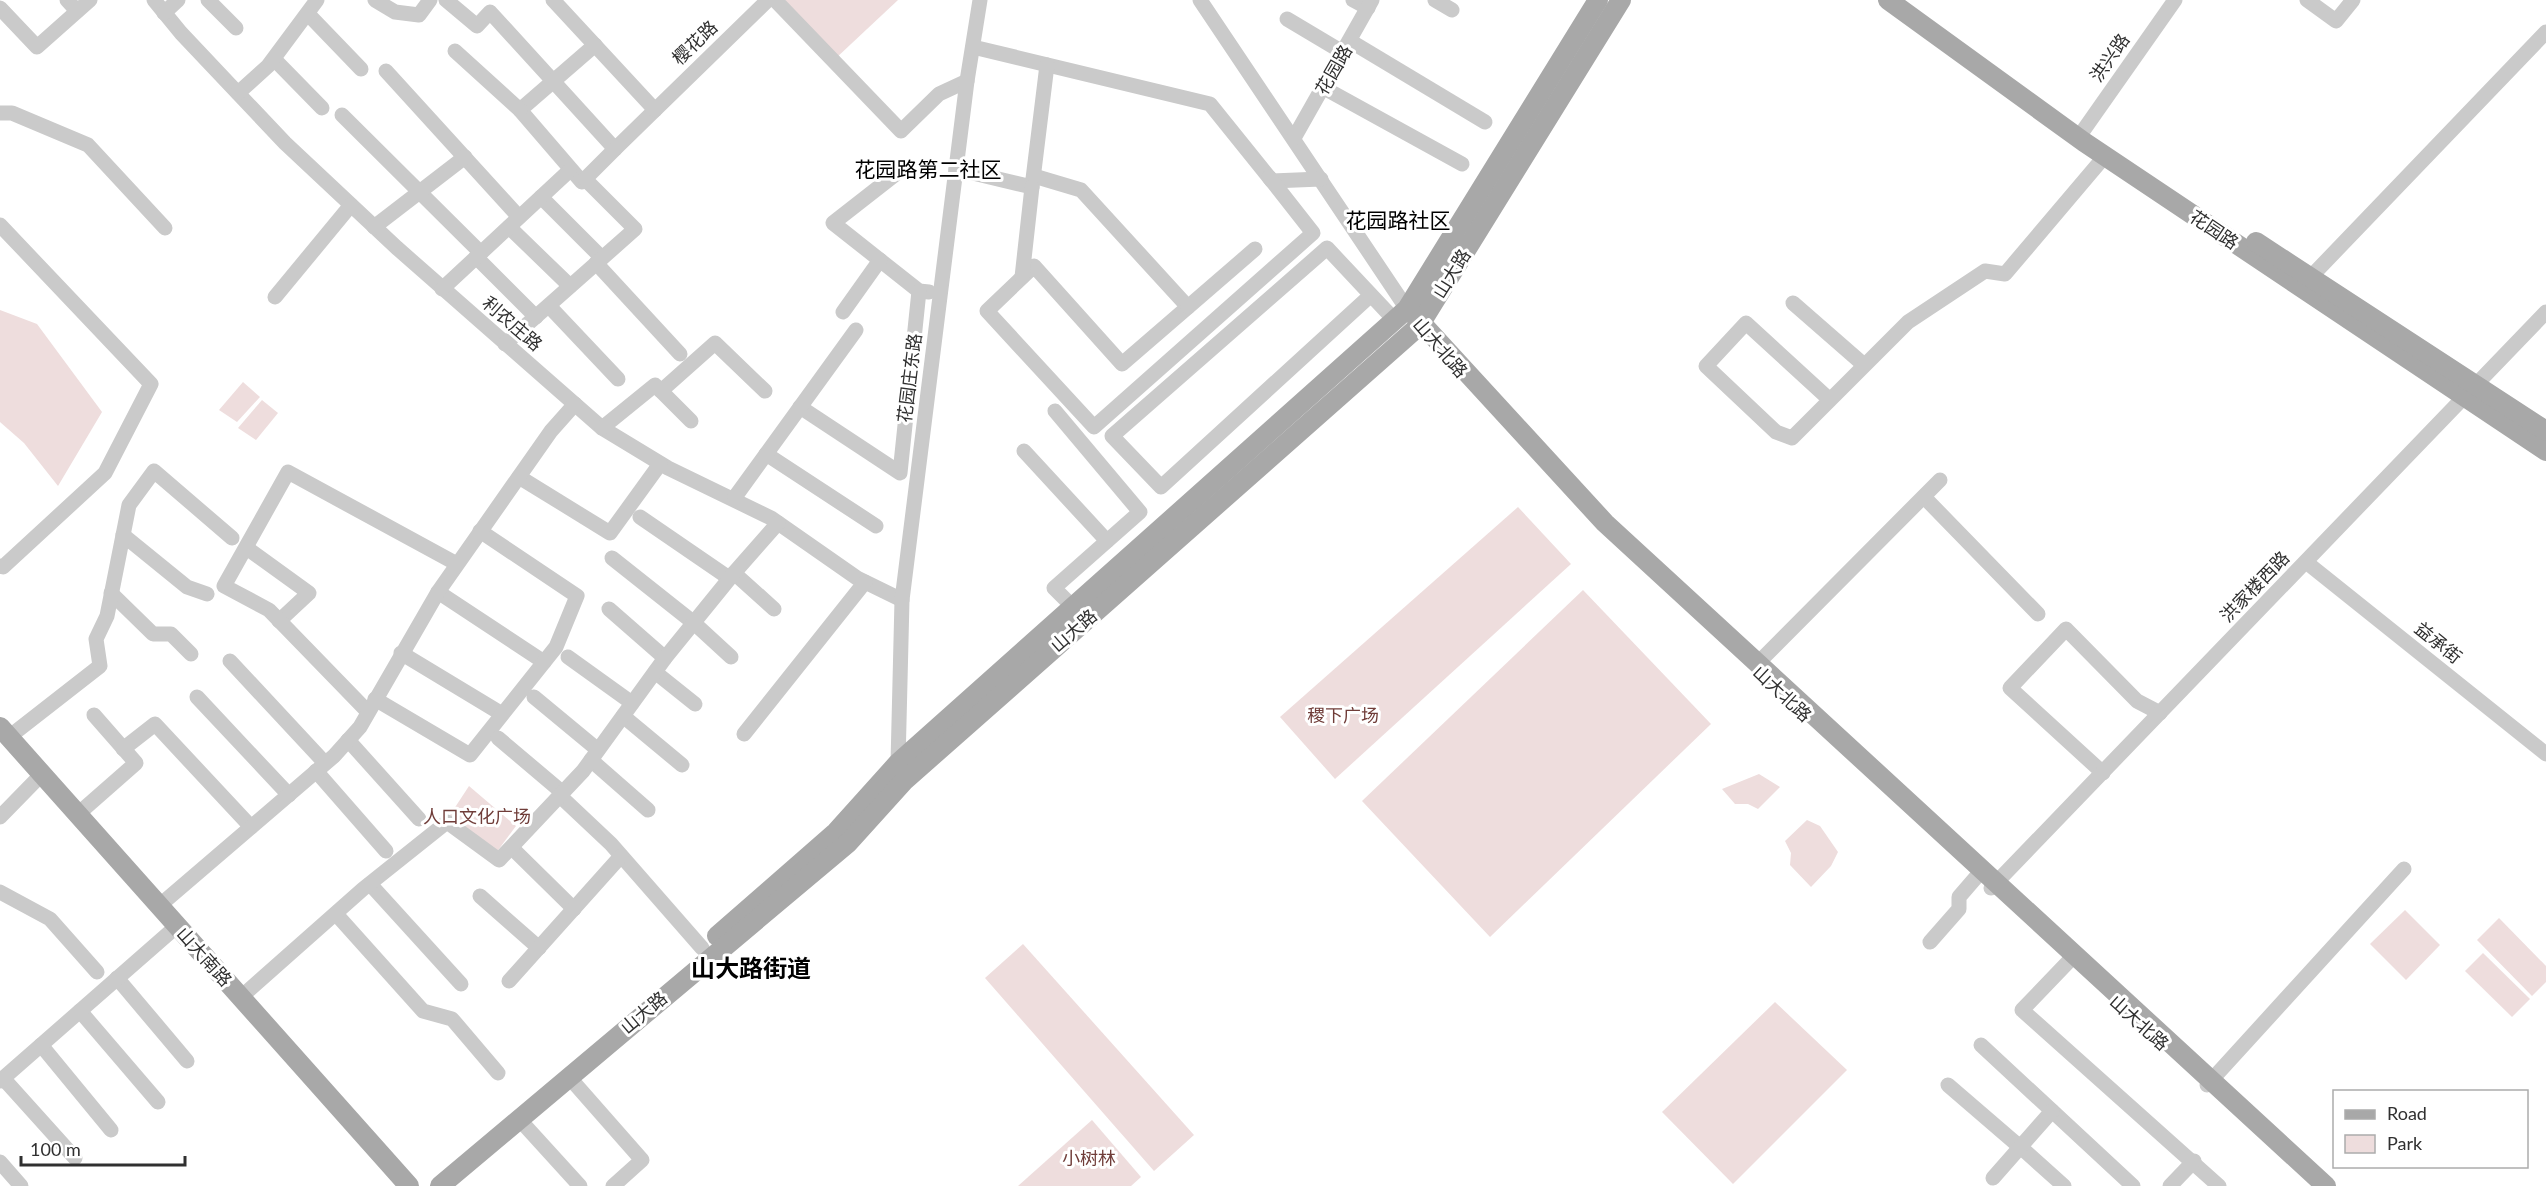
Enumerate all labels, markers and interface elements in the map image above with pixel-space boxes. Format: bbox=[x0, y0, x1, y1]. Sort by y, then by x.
street label: 樱花路 bbox=[667, 16, 721, 69]
street label: 洪兴路 bbox=[2085, 29, 2134, 86]
street label: 花园路 bbox=[1310, 41, 1356, 98]
district label: 花园路第二社区 bbox=[855, 156, 1002, 181]
street label: 花园路 bbox=[2186, 205, 2243, 253]
district label: 花园路社区 bbox=[1346, 207, 1451, 232]
street label: 山大路 bbox=[1428, 245, 1475, 302]
street label: 利农庄路 bbox=[478, 291, 547, 355]
street label: 山大北路 bbox=[1409, 313, 1473, 382]
street label: 花园庄东路 bbox=[893, 332, 925, 424]
street label: 洪家楼西路 bbox=[2215, 546, 2293, 626]
street label: 山大路 bbox=[1046, 604, 1101, 656]
street label: 益承街 bbox=[2411, 617, 2467, 668]
street label: 山大北路 bbox=[1749, 661, 1817, 726]
park label: 稷下广场 bbox=[1307, 704, 1379, 726]
park label: 人口文化广场 bbox=[423, 805, 531, 827]
street label: 山大南路 bbox=[172, 922, 237, 990]
district label: 山大路街道 bbox=[691, 953, 811, 982]
street label: 山大路 bbox=[616, 986, 671, 1038]
street label: 山大北路 bbox=[2106, 990, 2174, 1055]
legend bbox=[2333, 1090, 2528, 1168]
text: Road bbox=[2387, 1102, 2427, 1124]
scale bar bbox=[21, 1129, 184, 1167]
text: Park bbox=[2387, 1132, 2423, 1154]
text: 100 m bbox=[30, 1138, 81, 1160]
park label: 小树林 bbox=[1062, 1147, 1116, 1169]

